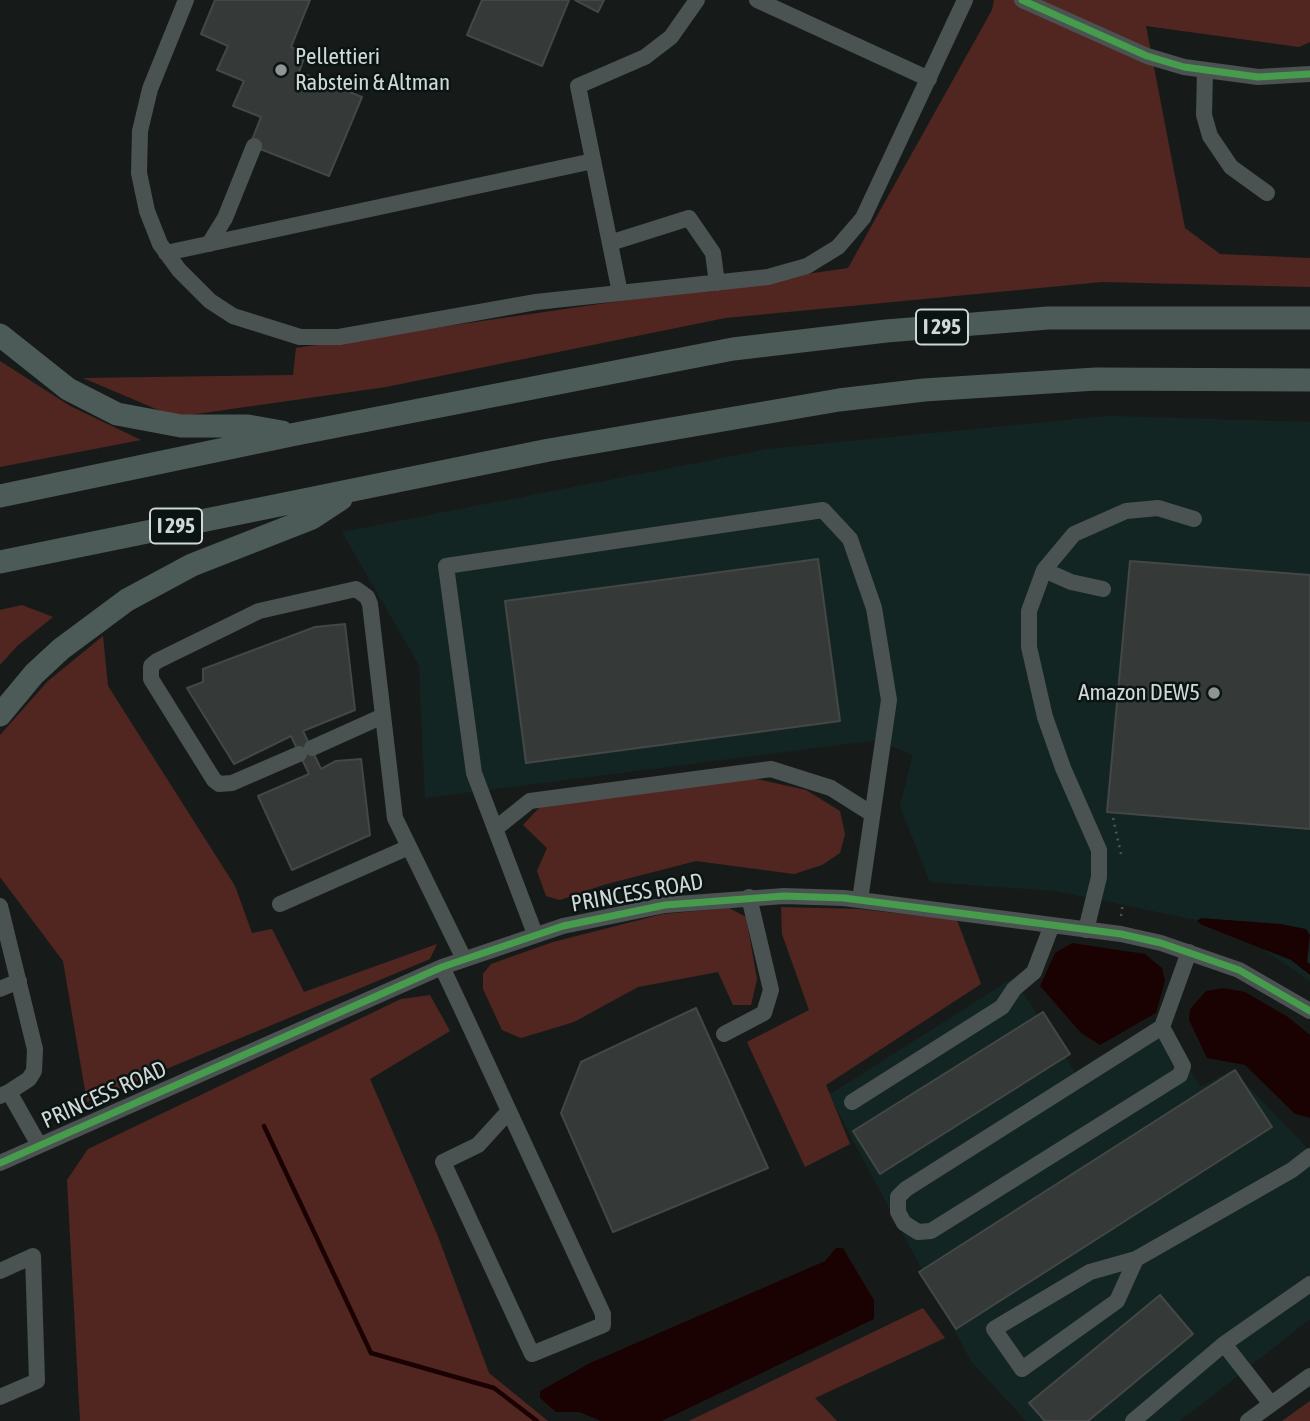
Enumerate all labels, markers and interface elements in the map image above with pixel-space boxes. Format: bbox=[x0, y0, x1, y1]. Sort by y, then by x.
place label: Pellettieri Rabstein & Altman bbox=[295, 43, 450, 97]
marker: Pellettieri Rabstein & Altman bbox=[273, 62, 289, 78]
road number: I 295 bbox=[916, 310, 968, 344]
road number: I 295 bbox=[150, 508, 202, 544]
place label: Amazon DEW5 bbox=[1078, 679, 1200, 707]
marker: Amazon DEW5 bbox=[1206, 685, 1222, 701]
street label: PRINCESS ROAD bbox=[569, 868, 705, 918]
street label: PRINCESS ROAD bbox=[37, 1055, 171, 1135]

